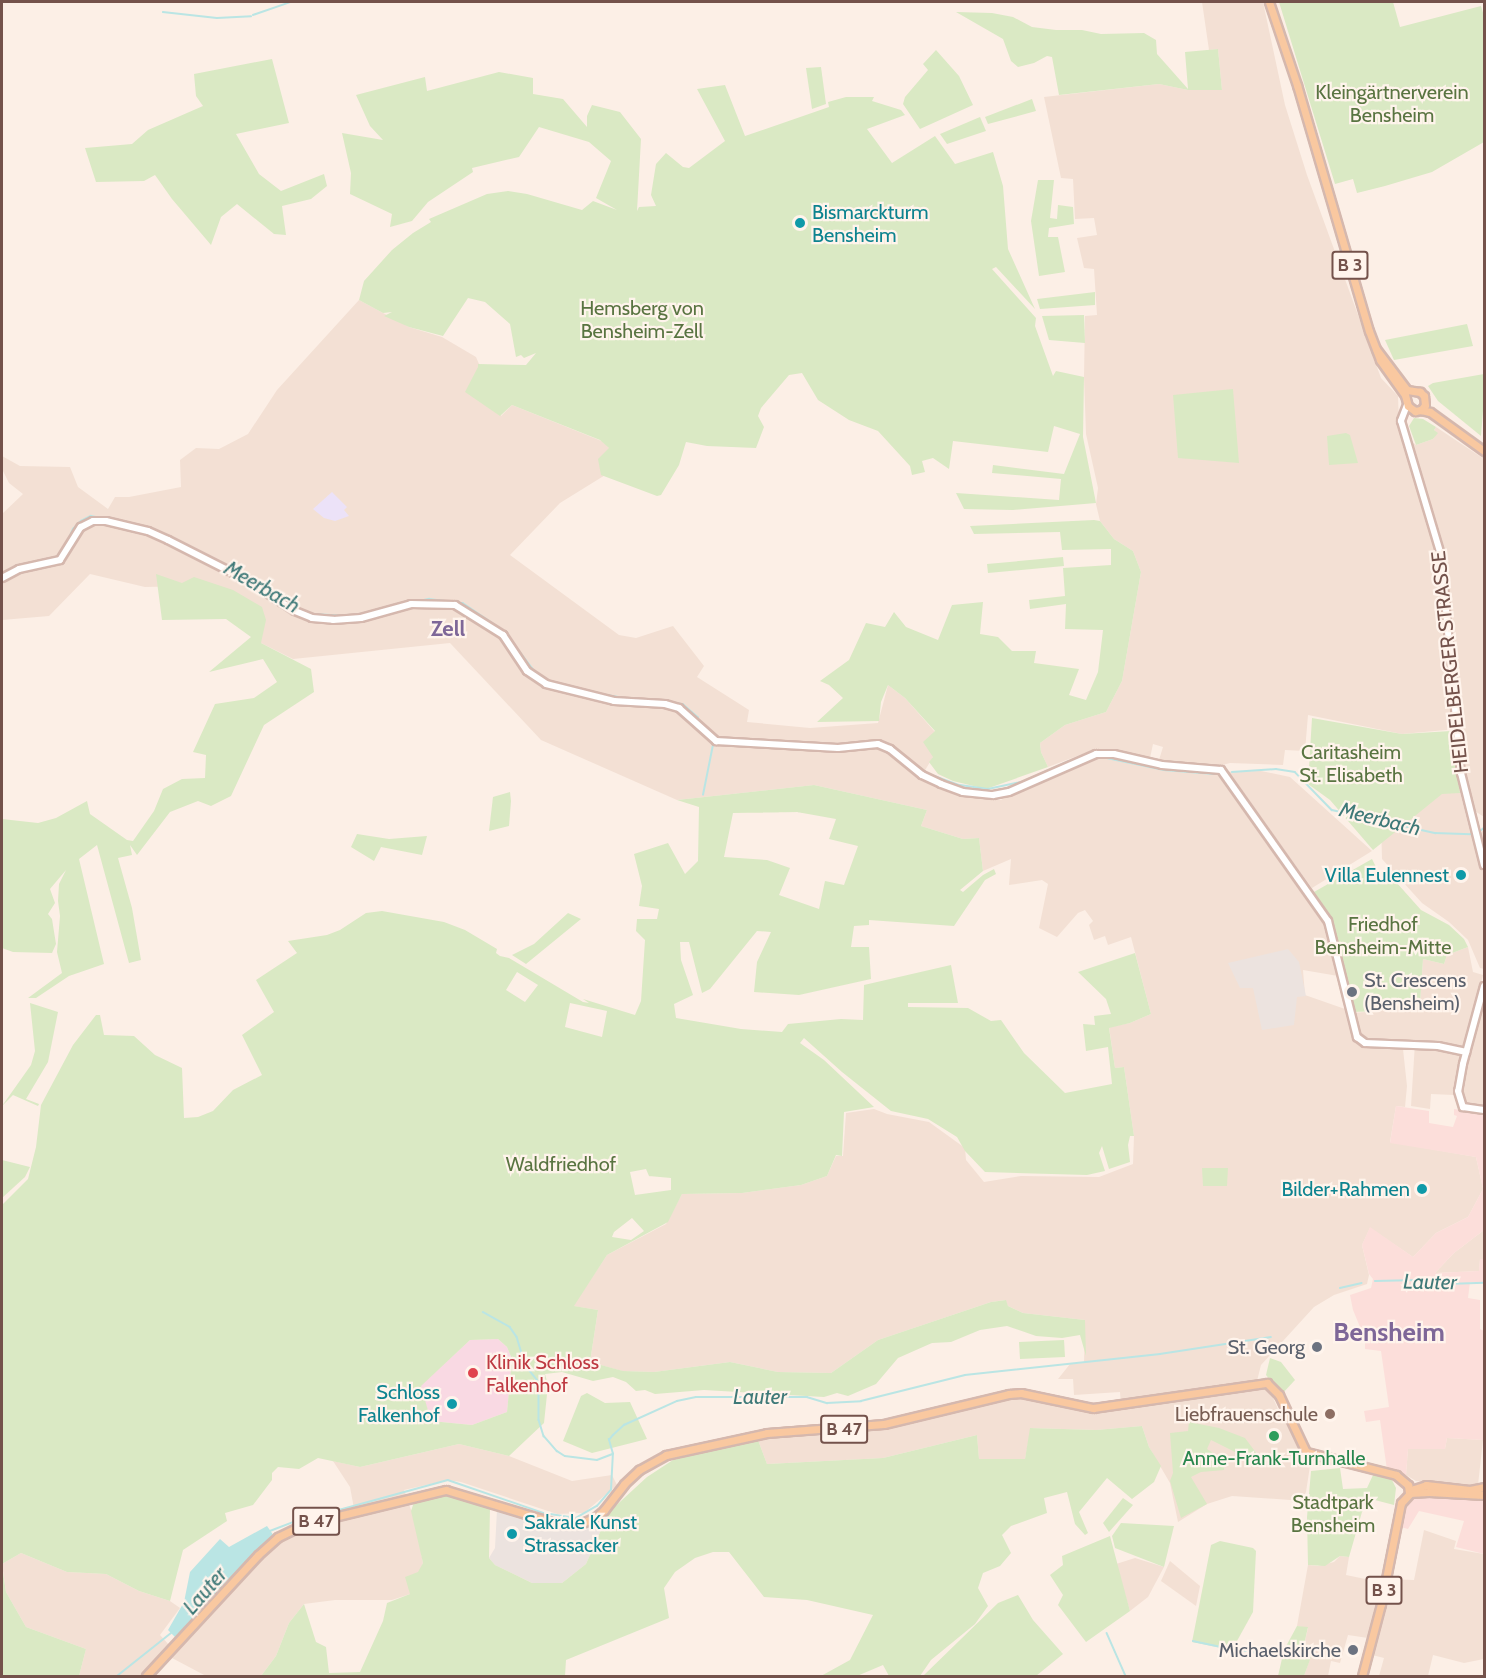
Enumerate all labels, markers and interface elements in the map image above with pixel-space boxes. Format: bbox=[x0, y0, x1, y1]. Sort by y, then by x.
park label: Kleingärtnerverein Bensheim bbox=[1315, 80, 1469, 127]
place label: Bismarckturm Bensheim bbox=[812, 200, 929, 247]
marker: Bismarckturm Bensheim bbox=[793, 216, 807, 230]
road number: B 3 bbox=[1330, 250, 1370, 280]
park label: Hemsberg von Bensheim-Zell bbox=[580, 297, 704, 344]
street label: HEIDELBERGER STRASSE bbox=[1426, 550, 1474, 774]
water label: Meerbach bbox=[220, 555, 304, 619]
district label: Zell bbox=[431, 616, 465, 642]
park label: Caritasheim St. Elisabeth bbox=[1299, 740, 1403, 787]
water label: Meerbach bbox=[1337, 797, 1423, 841]
place label: Villa Eulennest bbox=[1324, 863, 1449, 887]
marker: Villa Eulennest bbox=[1454, 868, 1468, 882]
park label: Friedhof Bensheim-Mitte bbox=[1315, 912, 1451, 959]
place label: St. Crescens (Bensheim) bbox=[1364, 969, 1466, 1016]
marker: St. Crescens (Bensheim) bbox=[1345, 985, 1359, 999]
park label: Waldfriedhof bbox=[506, 1152, 616, 1176]
place label: Bilder+Rahmen bbox=[1281, 1177, 1410, 1201]
marker: Bilder+Rahmen bbox=[1415, 1182, 1429, 1196]
water label: Lauter bbox=[1403, 1269, 1457, 1295]
district label: Bensheim bbox=[1333, 1317, 1445, 1349]
place label: St. Georg bbox=[1227, 1335, 1305, 1359]
marker: St. Georg bbox=[1310, 1340, 1324, 1354]
place label: Klinik Schloss Falkenhof bbox=[486, 1350, 599, 1397]
marker: Klinik Schloss Falkenhof bbox=[464, 1364, 482, 1382]
place label: Schloss Falkenhof bbox=[358, 1380, 440, 1427]
water label: Lauter bbox=[733, 1384, 787, 1410]
marker: Schloss Falkenhof bbox=[445, 1397, 459, 1411]
place label: Liebfrauenschule bbox=[1175, 1402, 1318, 1426]
marker: Liebfrauenschule bbox=[1323, 1407, 1337, 1421]
road number: B 47 bbox=[820, 1414, 868, 1444]
marker: Anne-Frank-Turnhalle bbox=[1267, 1429, 1281, 1443]
place label: Anne-Frank-Turnhalle bbox=[1182, 1446, 1366, 1470]
park label: Stadtpark Bensheim bbox=[1291, 1491, 1375, 1538]
road number: B 47 bbox=[292, 1506, 340, 1536]
place label: Sakrale Kunst Strassacker bbox=[524, 1510, 637, 1557]
marker: Sakrale Kunst Strassacker bbox=[505, 1527, 519, 1541]
water label: Lauter bbox=[178, 1562, 232, 1620]
road number: B 3 bbox=[1364, 1575, 1404, 1605]
place label: Michaelskirche bbox=[1219, 1638, 1341, 1662]
marker: Michaelskirche bbox=[1346, 1643, 1360, 1657]

